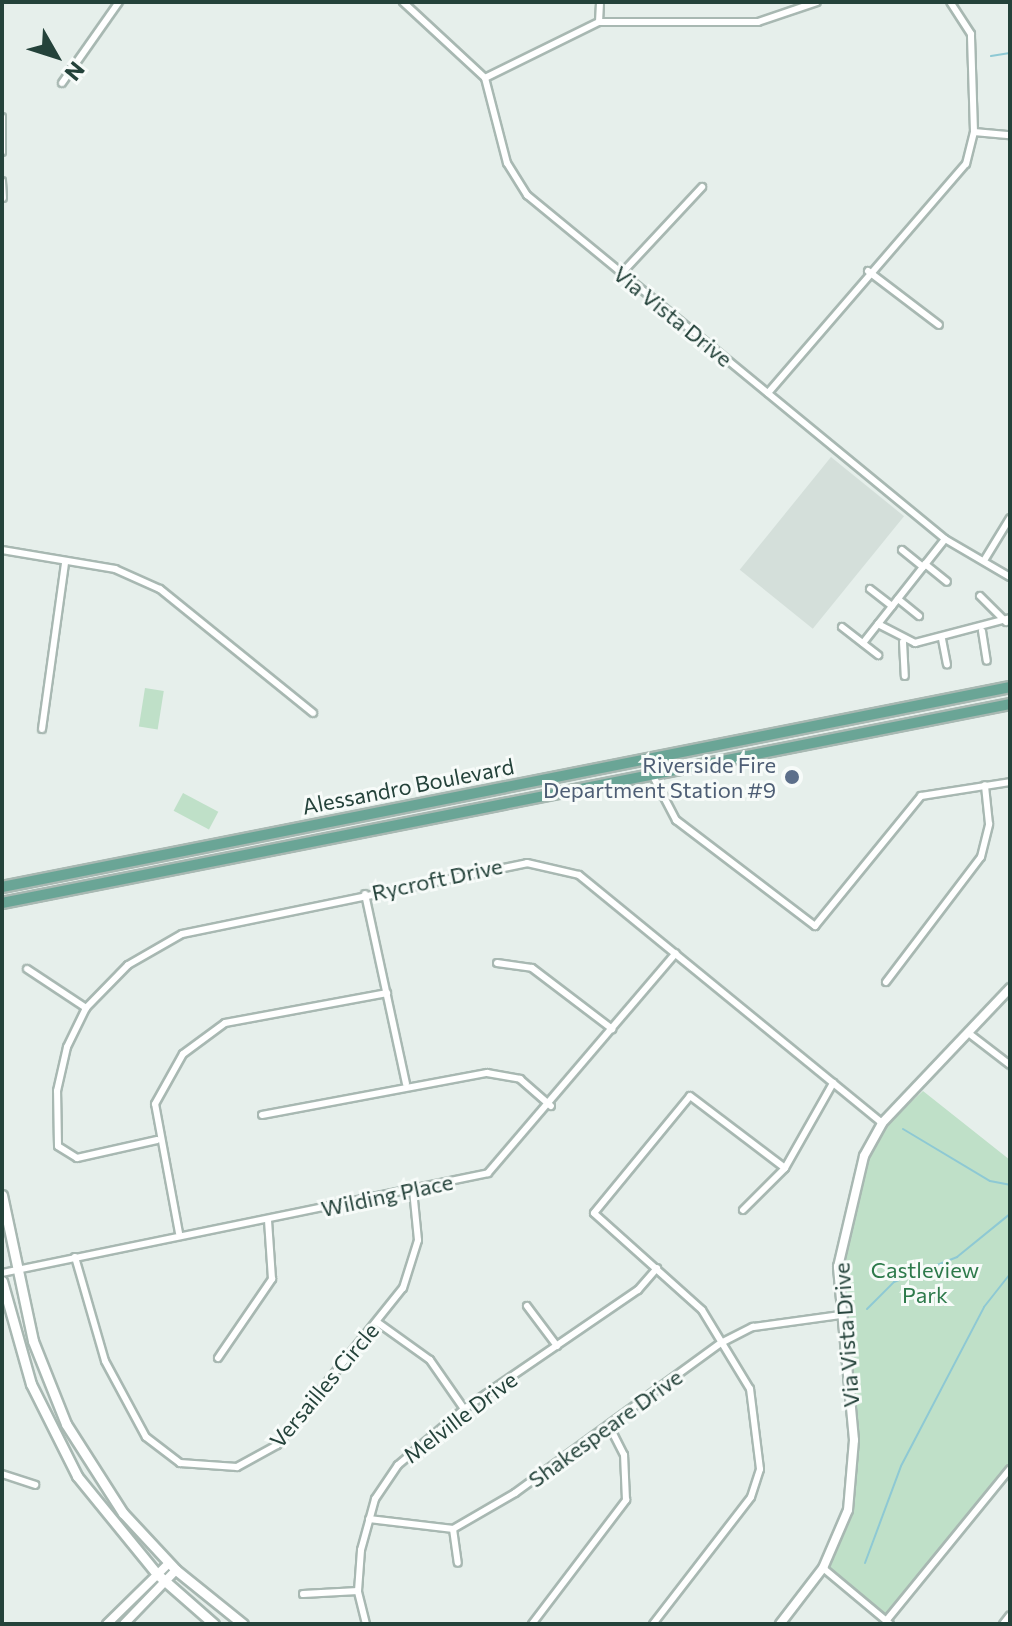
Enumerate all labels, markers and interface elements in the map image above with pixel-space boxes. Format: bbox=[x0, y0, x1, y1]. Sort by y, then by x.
north arrow bbox=[16, 16, 96, 96]
text: N bbox=[59, 57, 91, 86]
street label: Via Vista Drive bbox=[608, 260, 738, 372]
place label: Riverside Fire Department Station #9 bbox=[543, 751, 776, 802]
street label: Alessandro Boulevard bbox=[300, 753, 516, 819]
marker: Riverside Fire Department Station #9 bbox=[783, 768, 801, 786]
street label: Rycroft Drive bbox=[369, 852, 505, 906]
street label: Wilding Place bbox=[319, 1168, 455, 1222]
park label: Castleview Park bbox=[871, 1256, 979, 1308]
street label: Via Vista Drive bbox=[828, 1262, 864, 1408]
street label: Versailles Circle bbox=[264, 1317, 384, 1453]
street label: Shakespeare Drive bbox=[523, 1363, 687, 1493]
street label: Melville Drive bbox=[398, 1366, 522, 1468]

